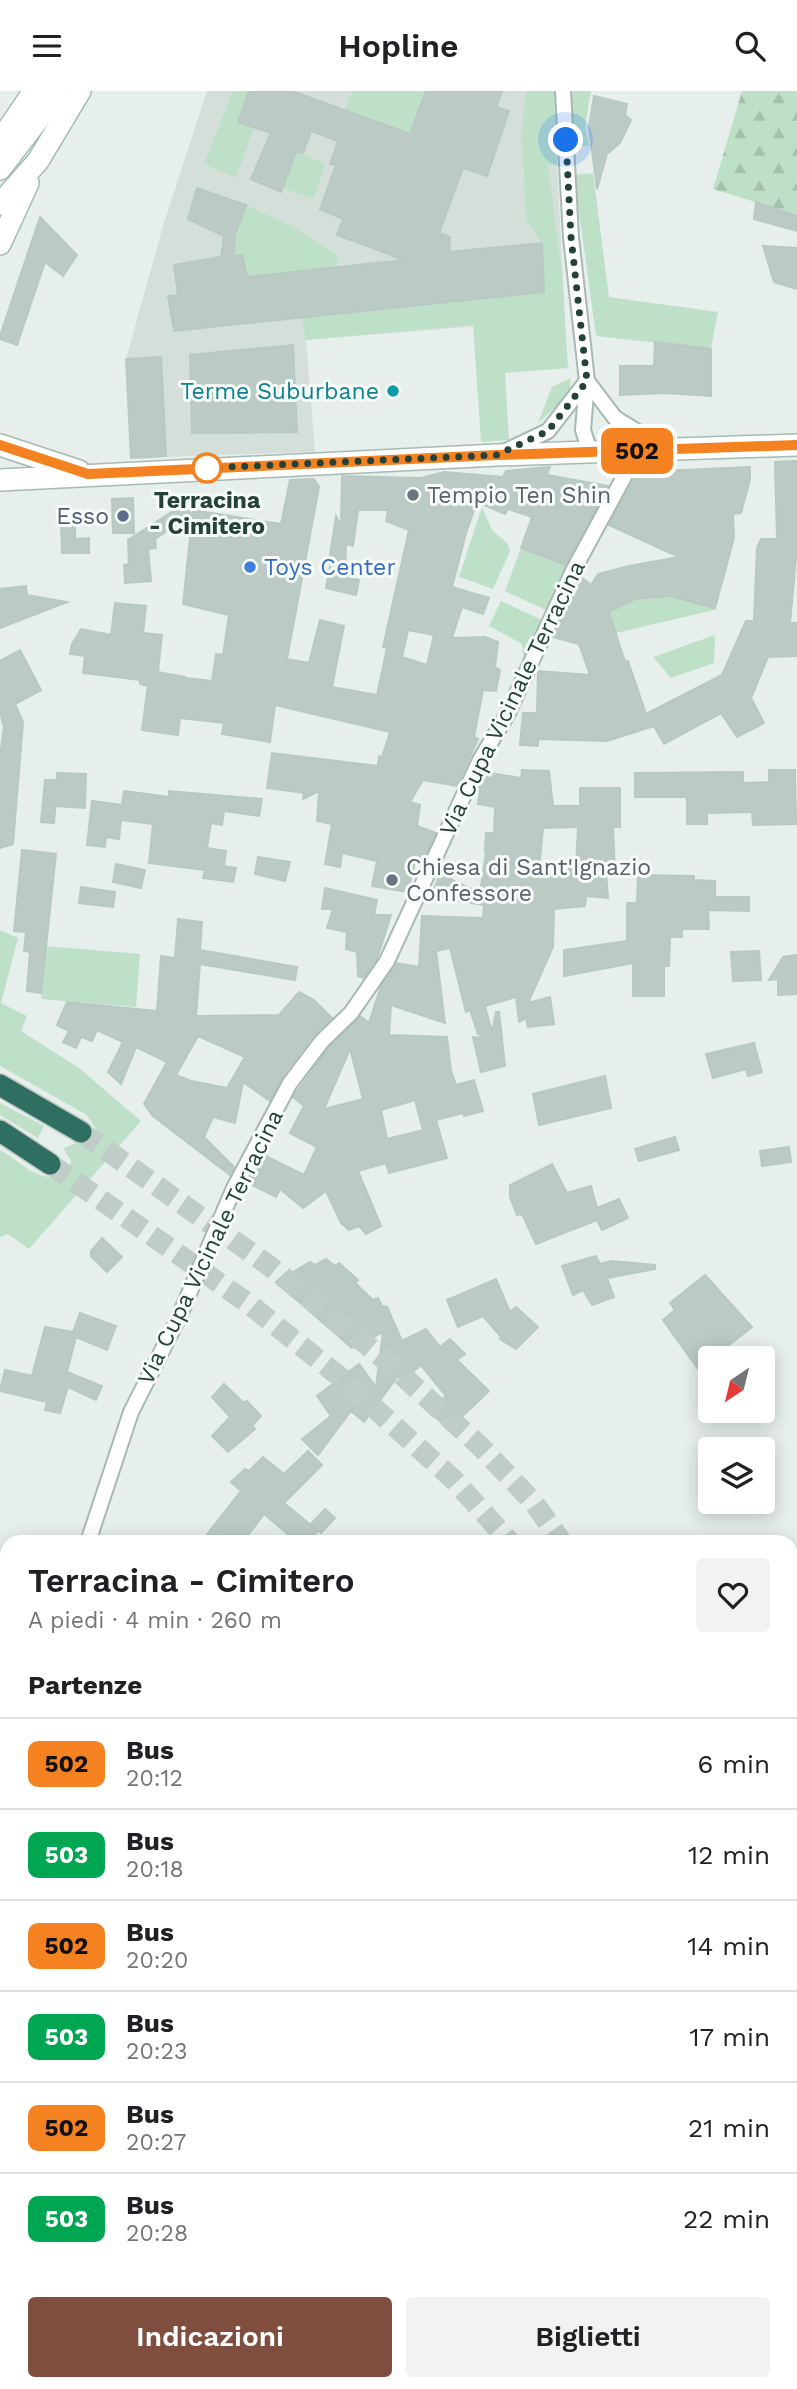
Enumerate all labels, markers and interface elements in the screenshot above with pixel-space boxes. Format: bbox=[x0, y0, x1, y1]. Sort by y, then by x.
icon: menu bbox=[28, 27, 66, 65]
text: Hopline bbox=[338, 27, 459, 65]
icon: search bbox=[731, 27, 769, 65]
your location bbox=[548, 122, 583, 157]
place label: Terme Suburbane bbox=[180, 378, 379, 405]
marker: Terme Suburbane bbox=[385, 383, 401, 399]
line badge: 502 bbox=[597, 428, 677, 474]
text: 502 bbox=[615, 437, 659, 465]
marker: Terracina - Cimitero bbox=[192, 453, 222, 483]
place label: Tempio Ten Shin bbox=[427, 482, 611, 509]
place label: Terracina - Cimitero bbox=[149, 487, 265, 540]
marker: Tempio Ten Shin bbox=[405, 487, 421, 503]
place label: Esso bbox=[56, 503, 109, 530]
marker: Esso bbox=[115, 508, 131, 524]
place label: Toys Center bbox=[264, 554, 396, 581]
street label: Via Cupa Vicinale Terracina bbox=[434, 556, 591, 840]
marker: Toys Center bbox=[242, 559, 258, 575]
place label: Chiesa di Sant'Ignazio Confessore bbox=[406, 854, 651, 907]
marker: Chiesa di Sant'Ignazio Confessore bbox=[384, 872, 400, 888]
street label: Via Cupa Vicinale Terracina bbox=[132, 1105, 289, 1389]
north arrow bbox=[698, 1346, 775, 1423]
map controls bbox=[698, 1346, 775, 1514]
button: layers bbox=[698, 1437, 775, 1514]
button: heart bbox=[696, 1558, 770, 1632]
text: Terracina - Cimitero bbox=[28, 1561, 354, 1600]
text: A piedi · 4 min · 260 m bbox=[28, 1607, 282, 1634]
text: Partenze bbox=[28, 1670, 142, 1700]
text: Bus bbox=[126, 1735, 174, 1765]
text: 6 min bbox=[698, 1749, 770, 1779]
text: 502 bbox=[45, 1750, 88, 1778]
text: 20:12 bbox=[126, 1765, 183, 1792]
text: Bus bbox=[126, 1826, 174, 1856]
text: 12 min bbox=[688, 1840, 770, 1870]
text: 503 bbox=[45, 1841, 88, 1869]
text: 20:18 bbox=[126, 1856, 184, 1883]
text: Bus bbox=[126, 1917, 174, 1947]
text: 14 min bbox=[687, 1931, 770, 1961]
text: 502 bbox=[45, 1932, 88, 1960]
text: 20:20 bbox=[126, 1947, 188, 1974]
text: Bus bbox=[126, 2008, 174, 2038]
text: 17 min bbox=[689, 2022, 770, 2052]
text: 503 bbox=[45, 2023, 88, 2051]
text: 20:23 bbox=[126, 2038, 187, 2065]
text: Bus bbox=[126, 2099, 174, 2129]
text: 21 min bbox=[688, 2113, 770, 2143]
text: 502 bbox=[45, 2114, 88, 2142]
text: 20:27 bbox=[126, 2129, 186, 2156]
text: Bus bbox=[126, 2190, 174, 2220]
text: 22 min bbox=[683, 2204, 770, 2234]
text: 503 bbox=[45, 2205, 88, 2233]
text: 20:28 bbox=[126, 2220, 188, 2247]
button: Indicazioni bbox=[28, 2297, 392, 2377]
button: Biglietti bbox=[406, 2297, 770, 2377]

